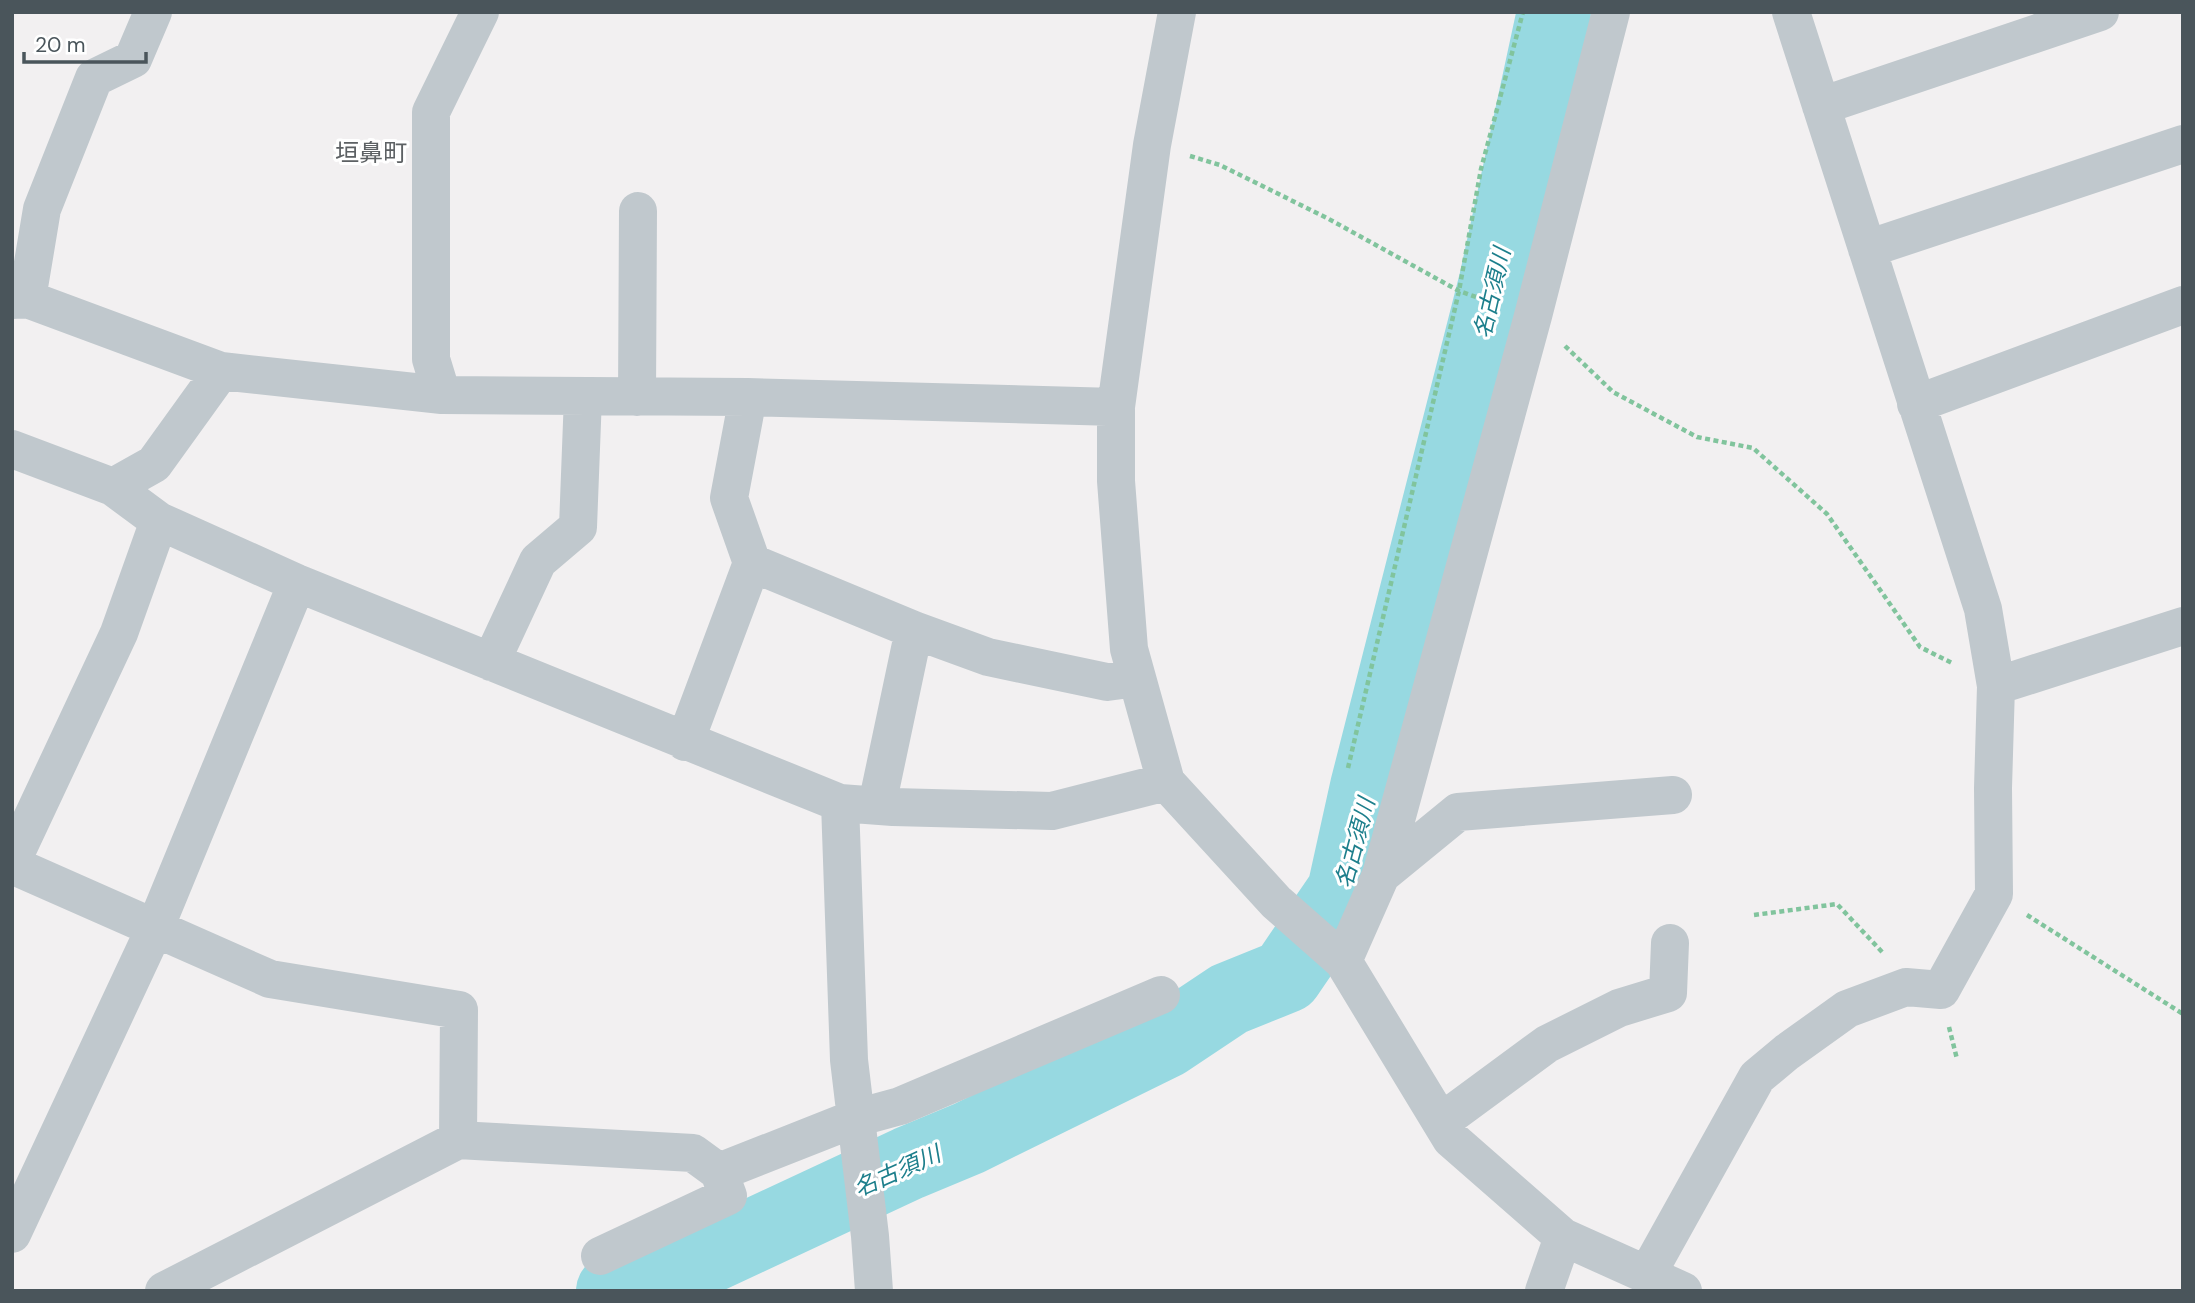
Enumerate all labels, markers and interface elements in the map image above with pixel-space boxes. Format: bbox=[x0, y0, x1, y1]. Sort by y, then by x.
scale bar bbox=[24, 21, 147, 65]
text: 20 m bbox=[35, 31, 86, 59]
district label: 垣鼻町 bbox=[335, 137, 407, 168]
water label: 名古須川 bbox=[1467, 242, 1518, 341]
water label: 名古須川 bbox=[1329, 792, 1382, 891]
water label: 名古須川 bbox=[849, 1137, 948, 1203]

